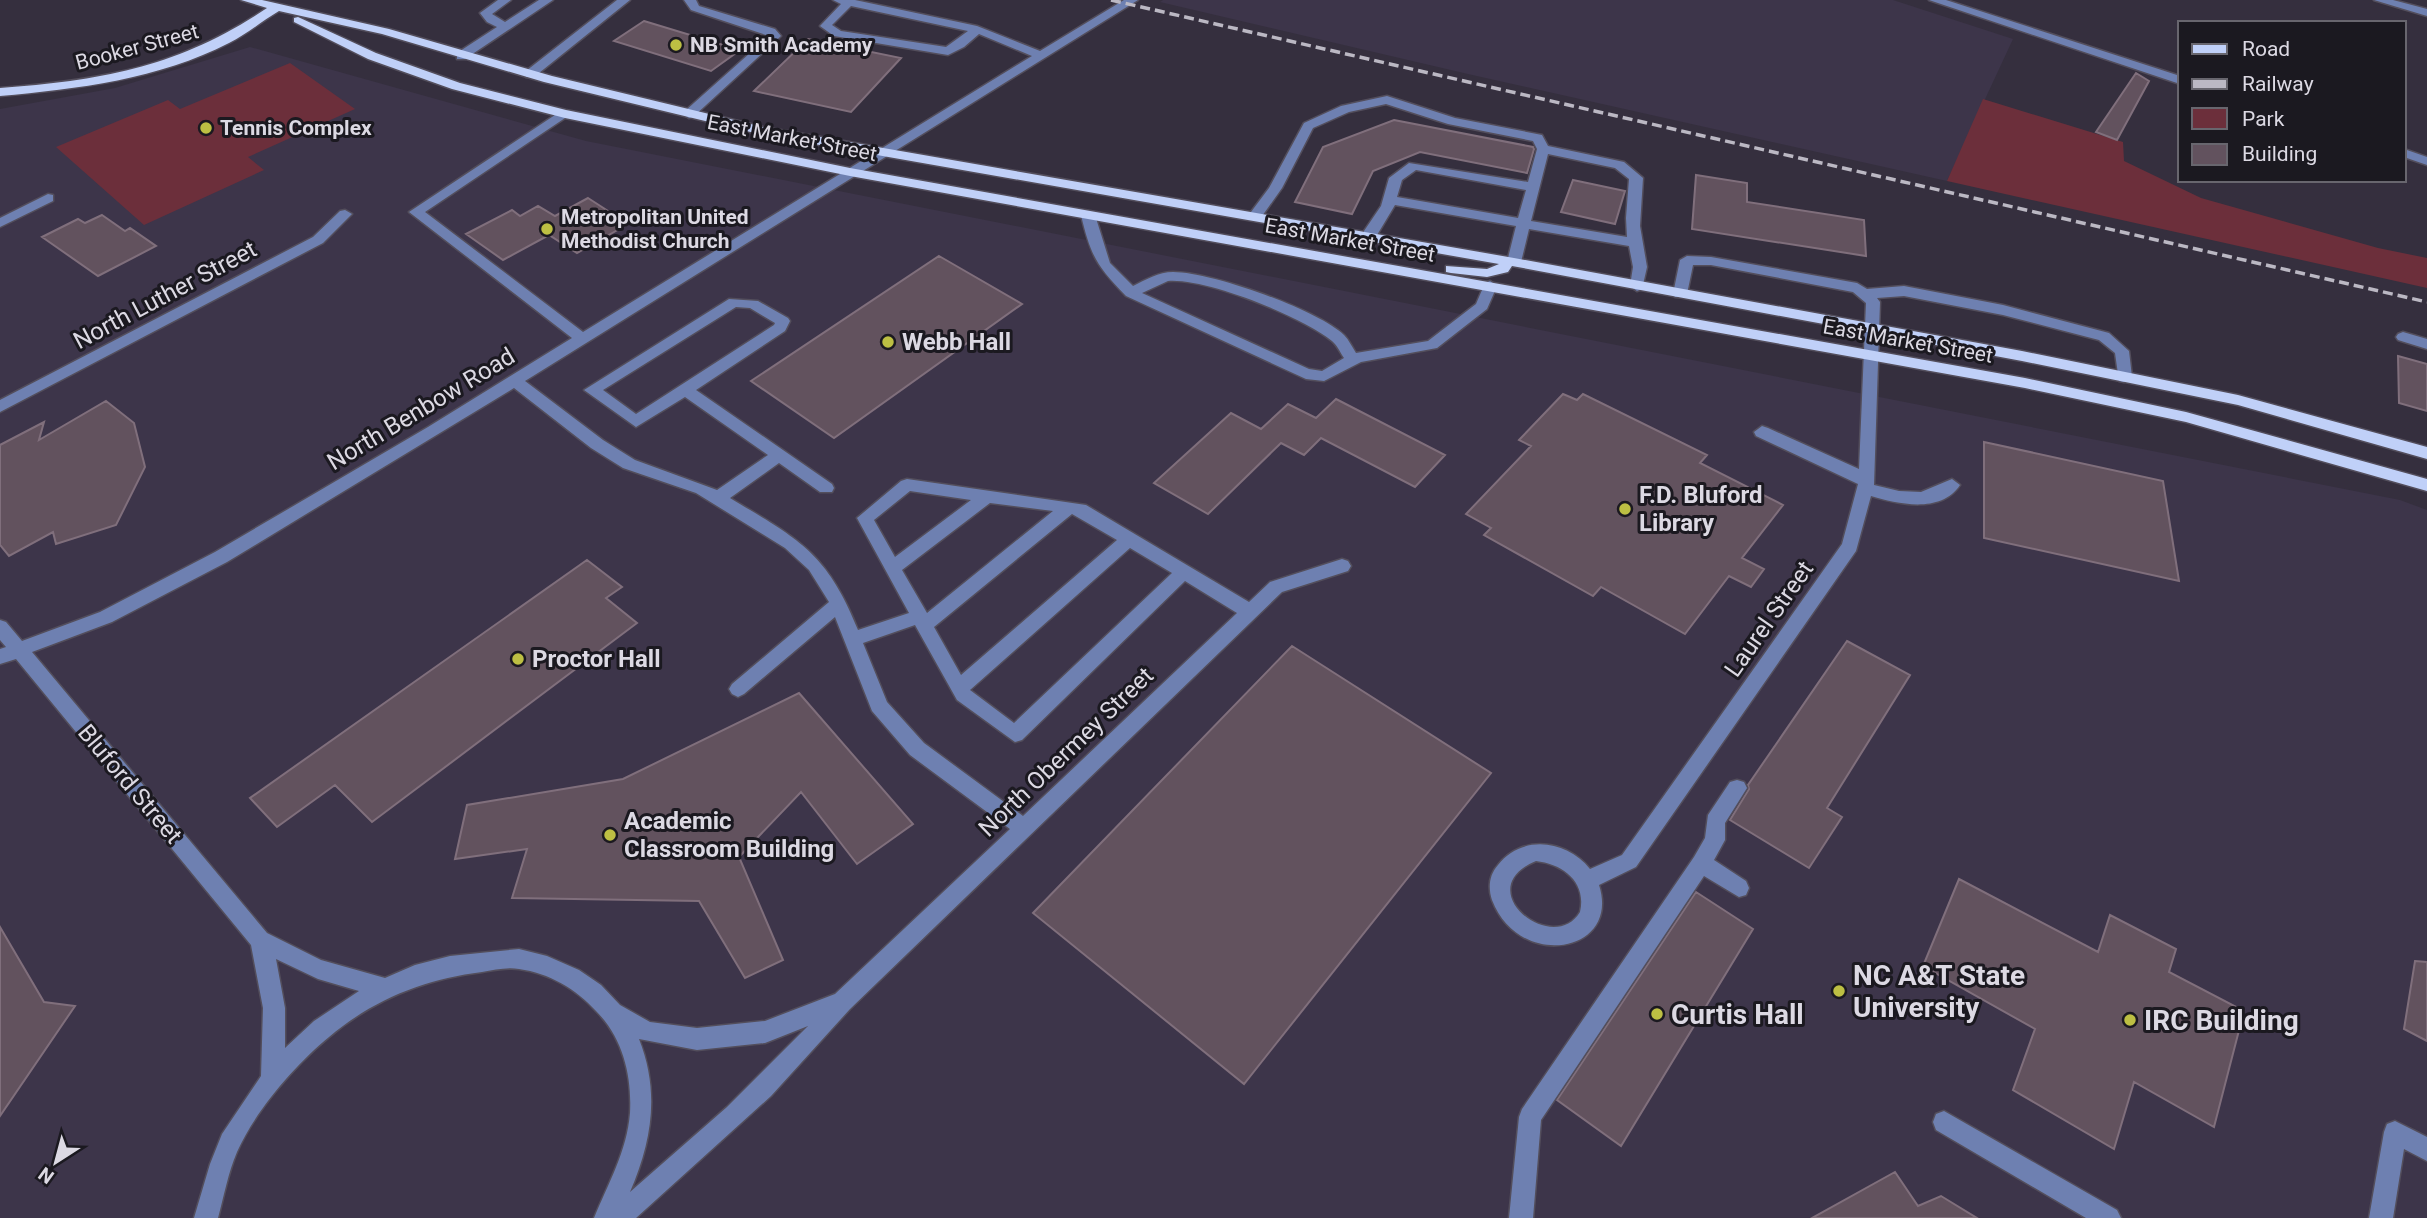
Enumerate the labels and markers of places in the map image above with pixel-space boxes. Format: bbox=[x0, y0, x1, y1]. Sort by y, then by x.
place label: NB Smith Academy bbox=[690, 33, 873, 57]
marker: NB Smith Academy bbox=[668, 37, 684, 53]
place label: Tennis Complex bbox=[220, 116, 372, 140]
marker: Tennis Complex bbox=[198, 120, 214, 136]
place label: Metropolitan United Methodist Church bbox=[561, 205, 749, 253]
marker: Metropolitan United Methodist Church bbox=[539, 221, 555, 237]
place label: Webb Hall bbox=[902, 328, 1011, 356]
marker: Webb Hall bbox=[880, 334, 896, 350]
place label: F.D. Bluford Library bbox=[1639, 481, 1763, 537]
marker: F.D. Bluford Library bbox=[1617, 501, 1633, 517]
place label: Proctor Hall bbox=[532, 645, 661, 673]
marker: Proctor Hall bbox=[510, 651, 526, 667]
place label: Academic Classroom Building bbox=[624, 807, 834, 863]
marker: Academic Classroom Building bbox=[602, 827, 618, 843]
place label: NC A&T State University bbox=[1853, 959, 2025, 1024]
marker: NC A&T State University bbox=[1831, 983, 1847, 999]
place label: Curtis Hall bbox=[1671, 998, 1804, 1031]
place label: IRC Building bbox=[2144, 1004, 2299, 1037]
marker: Curtis Hall bbox=[1649, 1006, 1665, 1022]
marker: IRC Building bbox=[2122, 1012, 2138, 1028]

